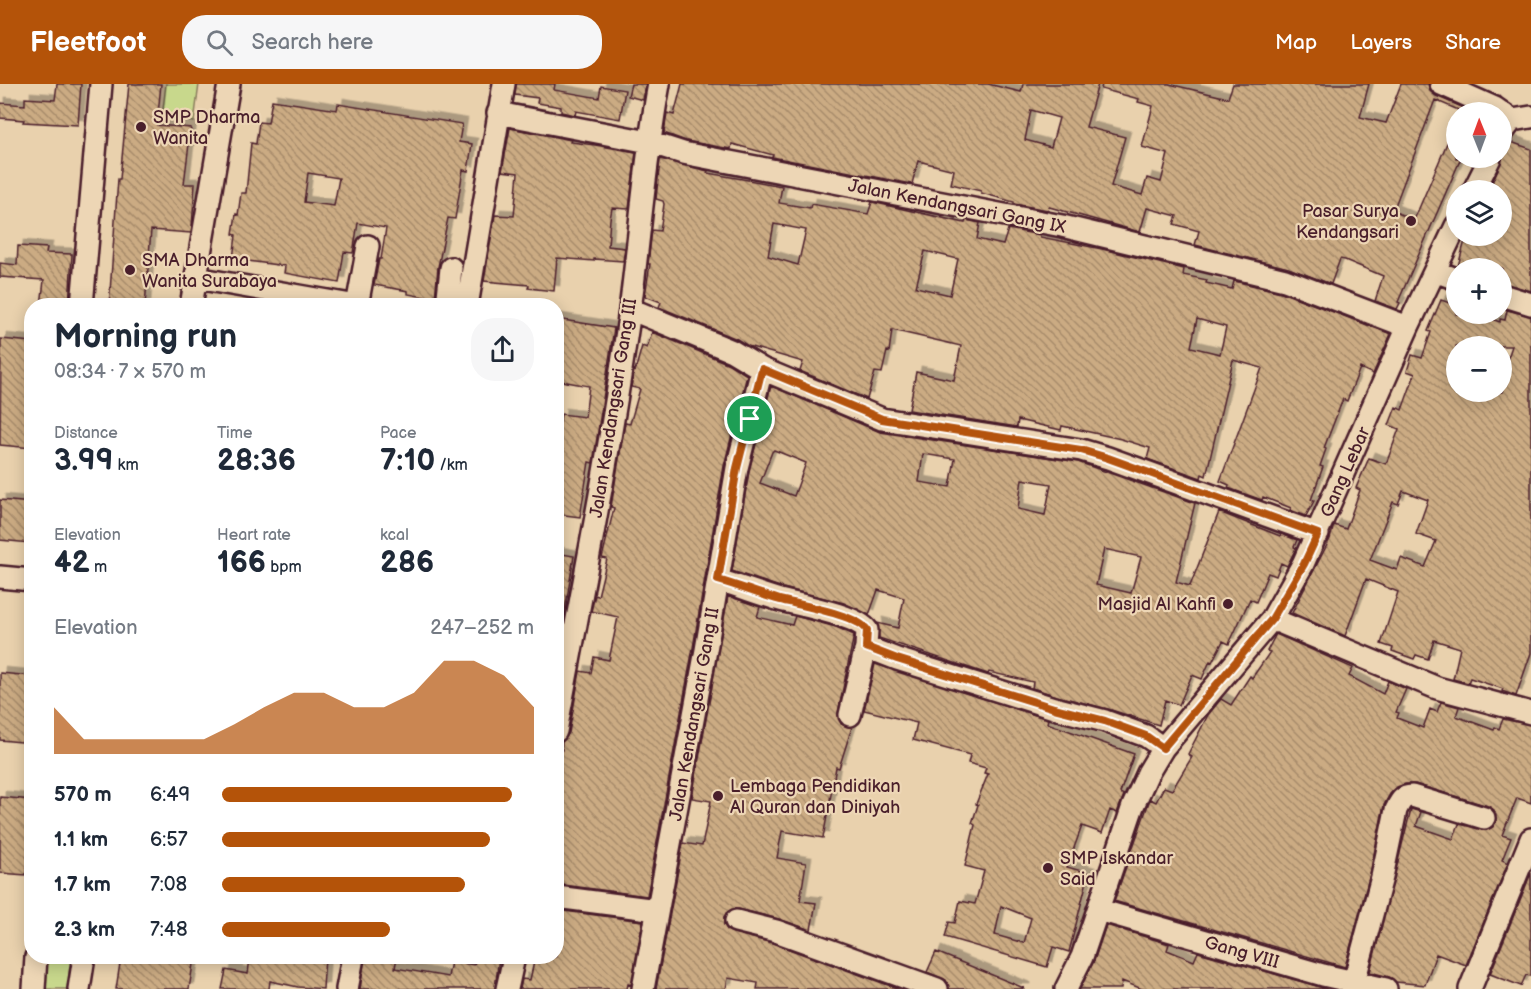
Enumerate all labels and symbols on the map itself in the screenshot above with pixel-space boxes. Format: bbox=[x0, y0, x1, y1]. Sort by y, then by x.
north arrow bbox=[1446, 102, 1512, 168]
place label: SMP Dharma Wanita bbox=[153, 107, 260, 149]
marker: SMP Dharma Wanita bbox=[134, 120, 148, 134]
street label: Jalan Kendangsari Gang IX bbox=[846, 175, 1068, 238]
place label: Pasar Surya Kendangsari bbox=[1296, 201, 1399, 243]
marker: Pasar Surya Kendangsari bbox=[1404, 214, 1418, 228]
place label: SMA Dharma Wanita Surabaya bbox=[142, 250, 277, 292]
marker: SMA Dharma Wanita Surabaya bbox=[123, 263, 137, 277]
street label: Jalan Kendangsari Gang III bbox=[586, 297, 641, 519]
pin bbox=[724, 393, 775, 444]
street label: Gang Lebar bbox=[1316, 423, 1375, 521]
place label: Masjid Al Kahfi bbox=[1098, 594, 1216, 615]
marker: Masjid Al Kahfi bbox=[1221, 597, 1235, 611]
street label: Jalan Kendangsari Gang II bbox=[665, 606, 724, 823]
place label: Lembaga Pendidikan Al Quran dan Diniyah bbox=[730, 776, 901, 818]
marker: Lembaga Pendidikan Al Quran dan Diniyah bbox=[711, 789, 725, 803]
place label: SMP Iskandar Said bbox=[1060, 848, 1173, 890]
marker: SMP Iskandar Said bbox=[1041, 861, 1055, 875]
street label: Gang VIII bbox=[1202, 932, 1281, 973]

